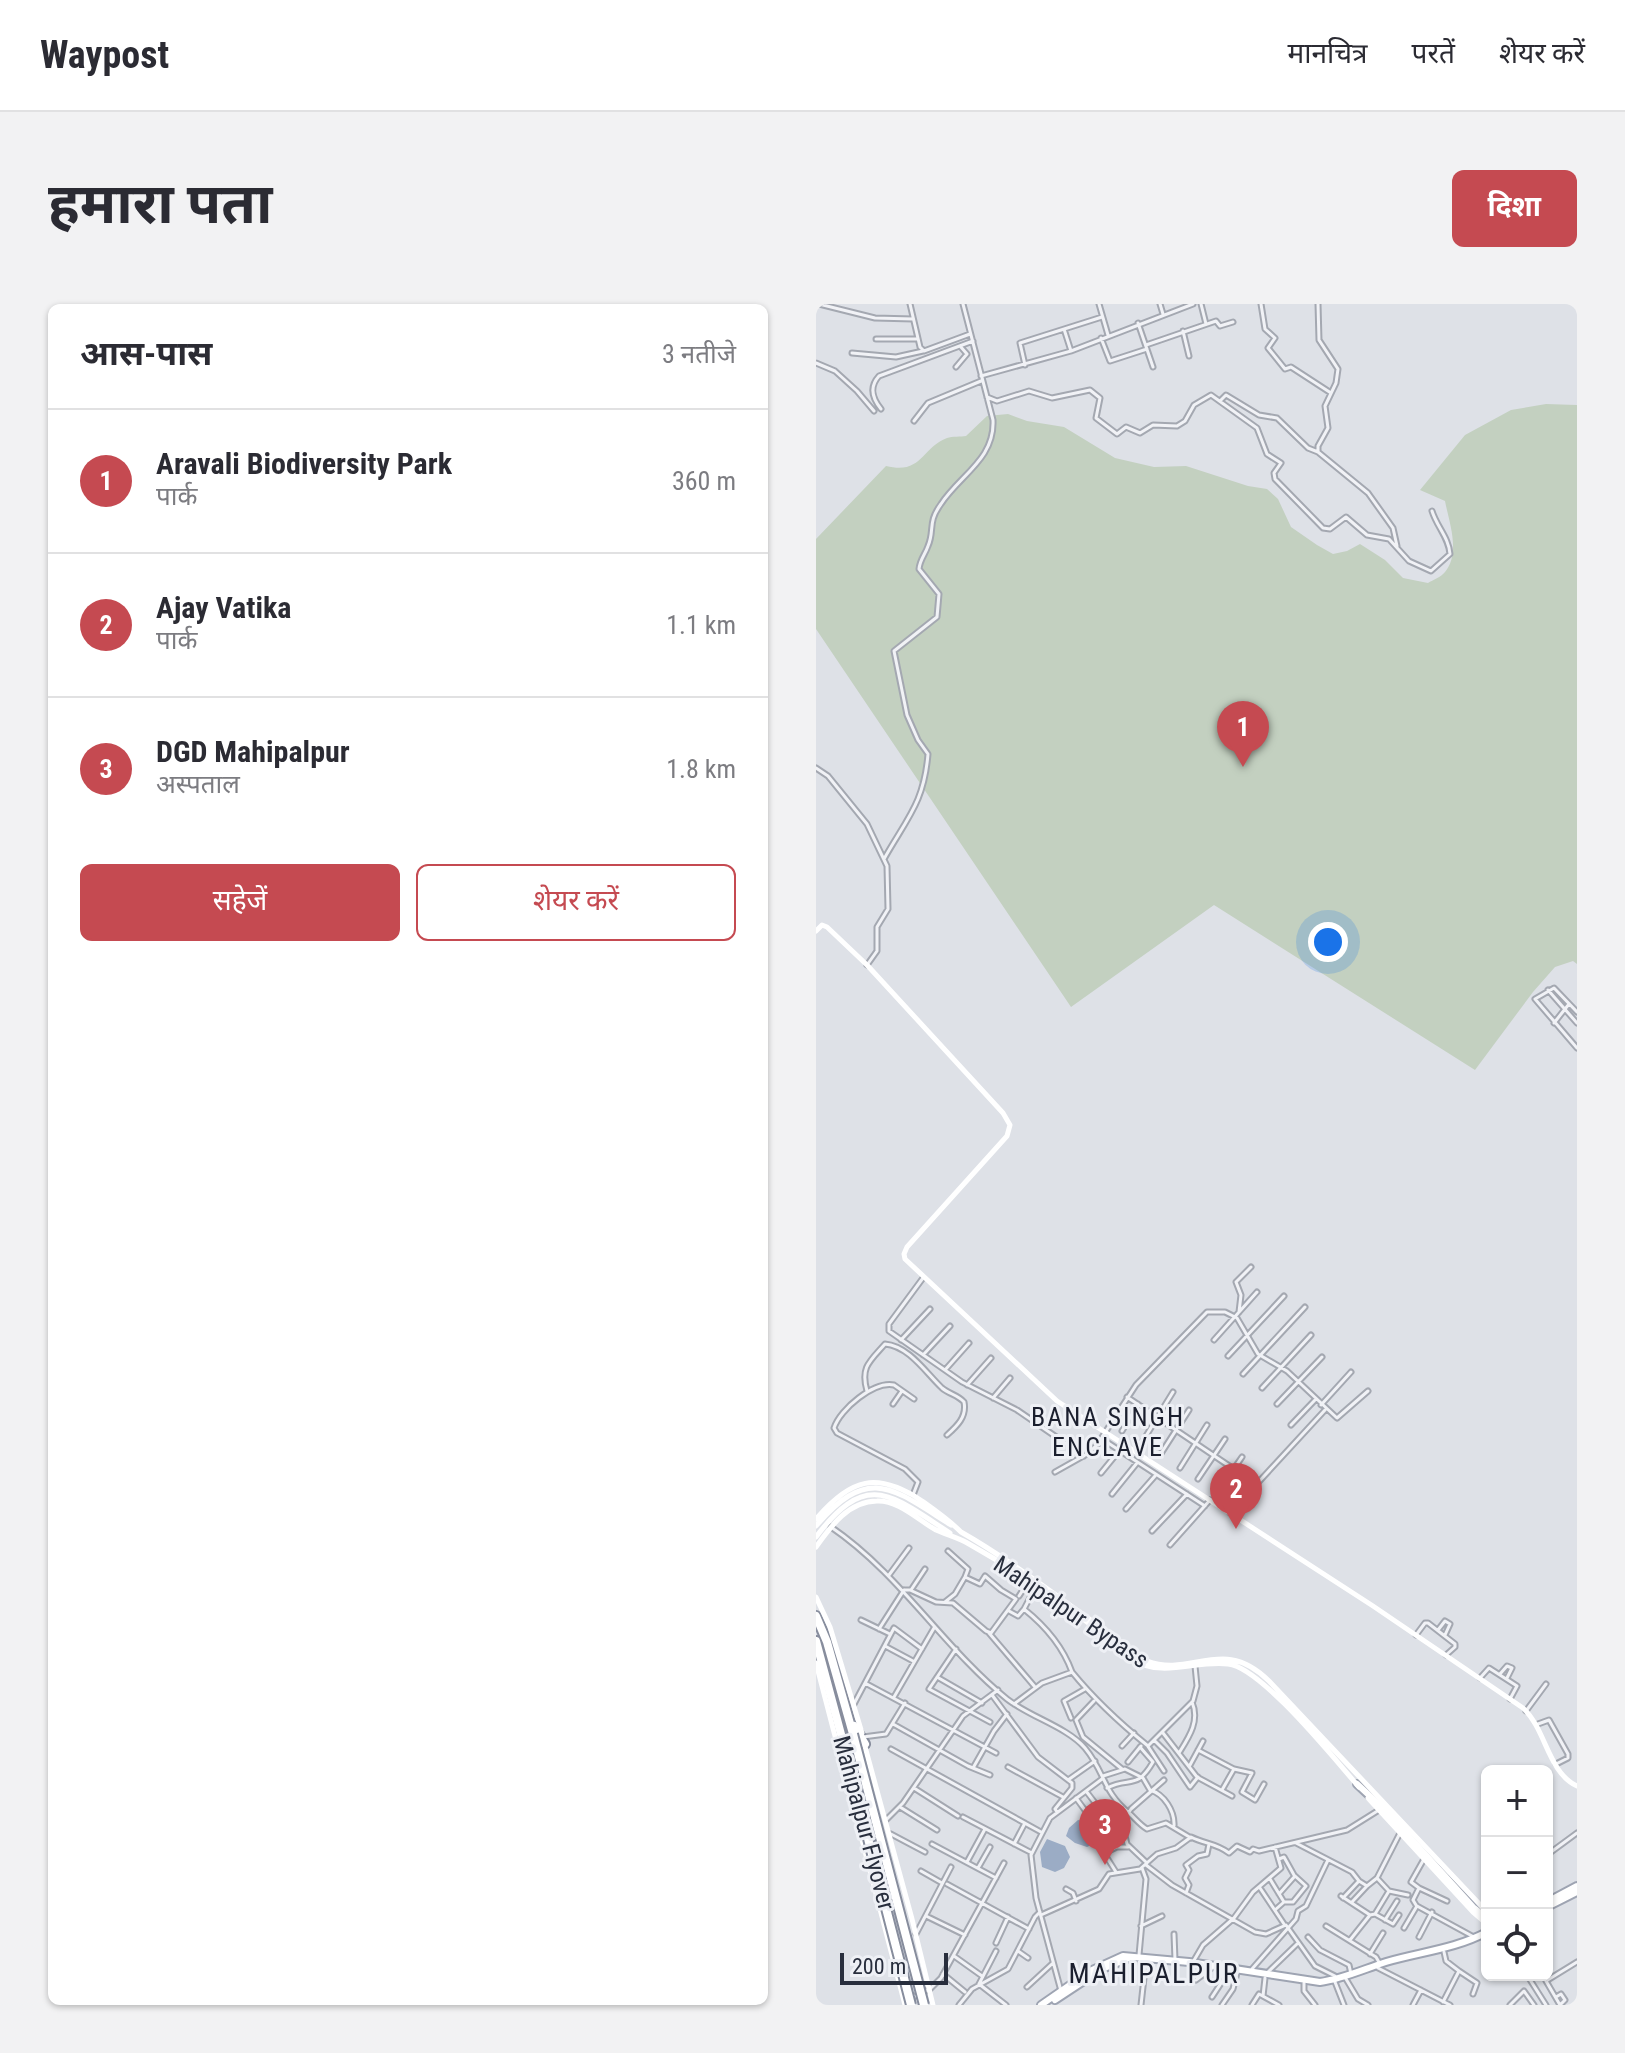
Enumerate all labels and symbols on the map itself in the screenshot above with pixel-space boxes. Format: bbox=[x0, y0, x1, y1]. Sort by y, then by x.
pin: 1 bbox=[1217, 701, 1269, 767]
your location bbox=[1308, 922, 1348, 962]
district label: BANA SINGH ENCLAVE bbox=[1031, 1402, 1185, 1462]
pin: 2 bbox=[1210, 1463, 1262, 1529]
street label: Mahipalpur Bypass bbox=[988, 1550, 1154, 1674]
street label: Mahipalpur Flyover bbox=[827, 1733, 901, 1913]
pin: 3 bbox=[1079, 1799, 1131, 1865]
scale bar bbox=[840, 1949, 948, 1985]
district label: MAHIPALPUR bbox=[1068, 1957, 1240, 1990]

